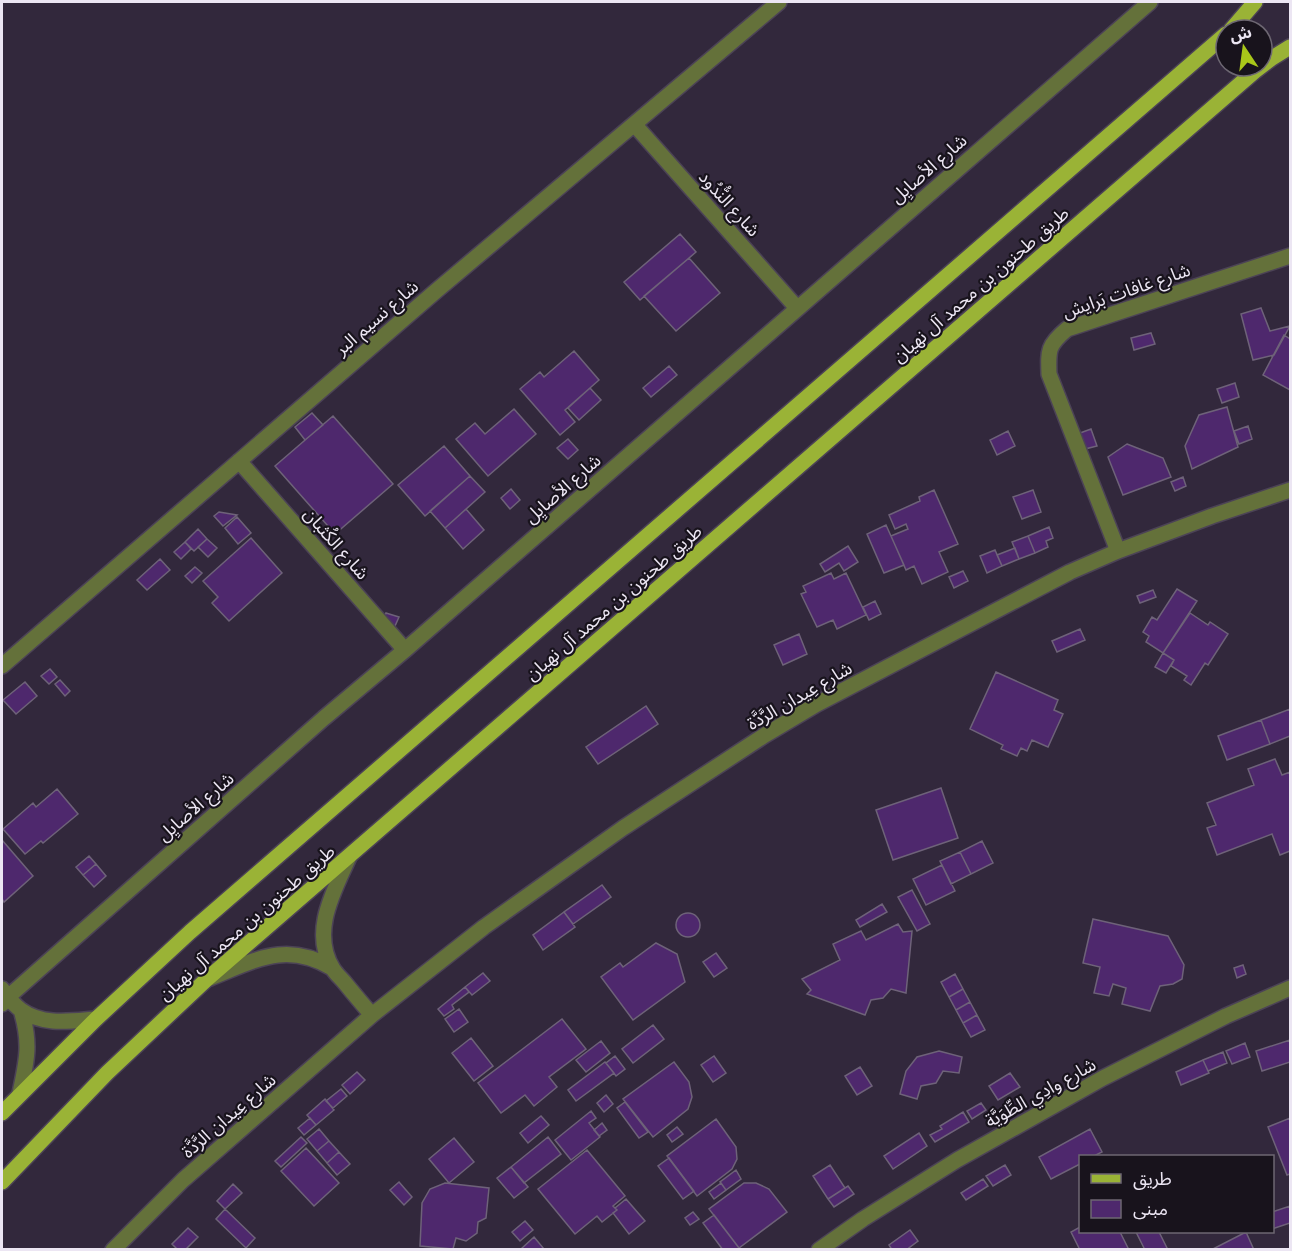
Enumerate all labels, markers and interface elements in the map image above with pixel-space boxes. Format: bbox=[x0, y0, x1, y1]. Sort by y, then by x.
north arrow bbox=[1214, 18, 1274, 78]
text: ش bbox=[1227, 20, 1254, 47]
street label: شارع الأصايِل bbox=[884, 128, 974, 210]
street label: شارع النُّدُود bbox=[692, 165, 766, 243]
street label: طريق طحنون بن محمد آل نهيان bbox=[887, 201, 1073, 367]
street label: شارع غافات بَرايش bbox=[1059, 257, 1194, 326]
street label: شارع نسيم البر bbox=[328, 274, 425, 363]
street label: شارع الأصايِل bbox=[518, 448, 608, 530]
street label: شارع الكُثبان bbox=[297, 502, 375, 586]
street label: طريق طحنون بن محمد آل نهيان bbox=[520, 519, 706, 685]
street label: شارع عِيدان الرَّدَّة bbox=[742, 655, 858, 737]
street label: شارع الأصايِل bbox=[151, 766, 241, 848]
street label: طريق طحنون بن محمد آل نهيان bbox=[153, 839, 339, 1005]
street label: شارع وادِي الطِّوَيَّة bbox=[980, 1052, 1101, 1135]
street label: شارع عِيدان الرَّدَّة bbox=[176, 1067, 282, 1165]
legend bbox=[1079, 1155, 1274, 1233]
text: طريق bbox=[1133, 1166, 1172, 1190]
text: مبنى bbox=[1133, 1196, 1168, 1220]

